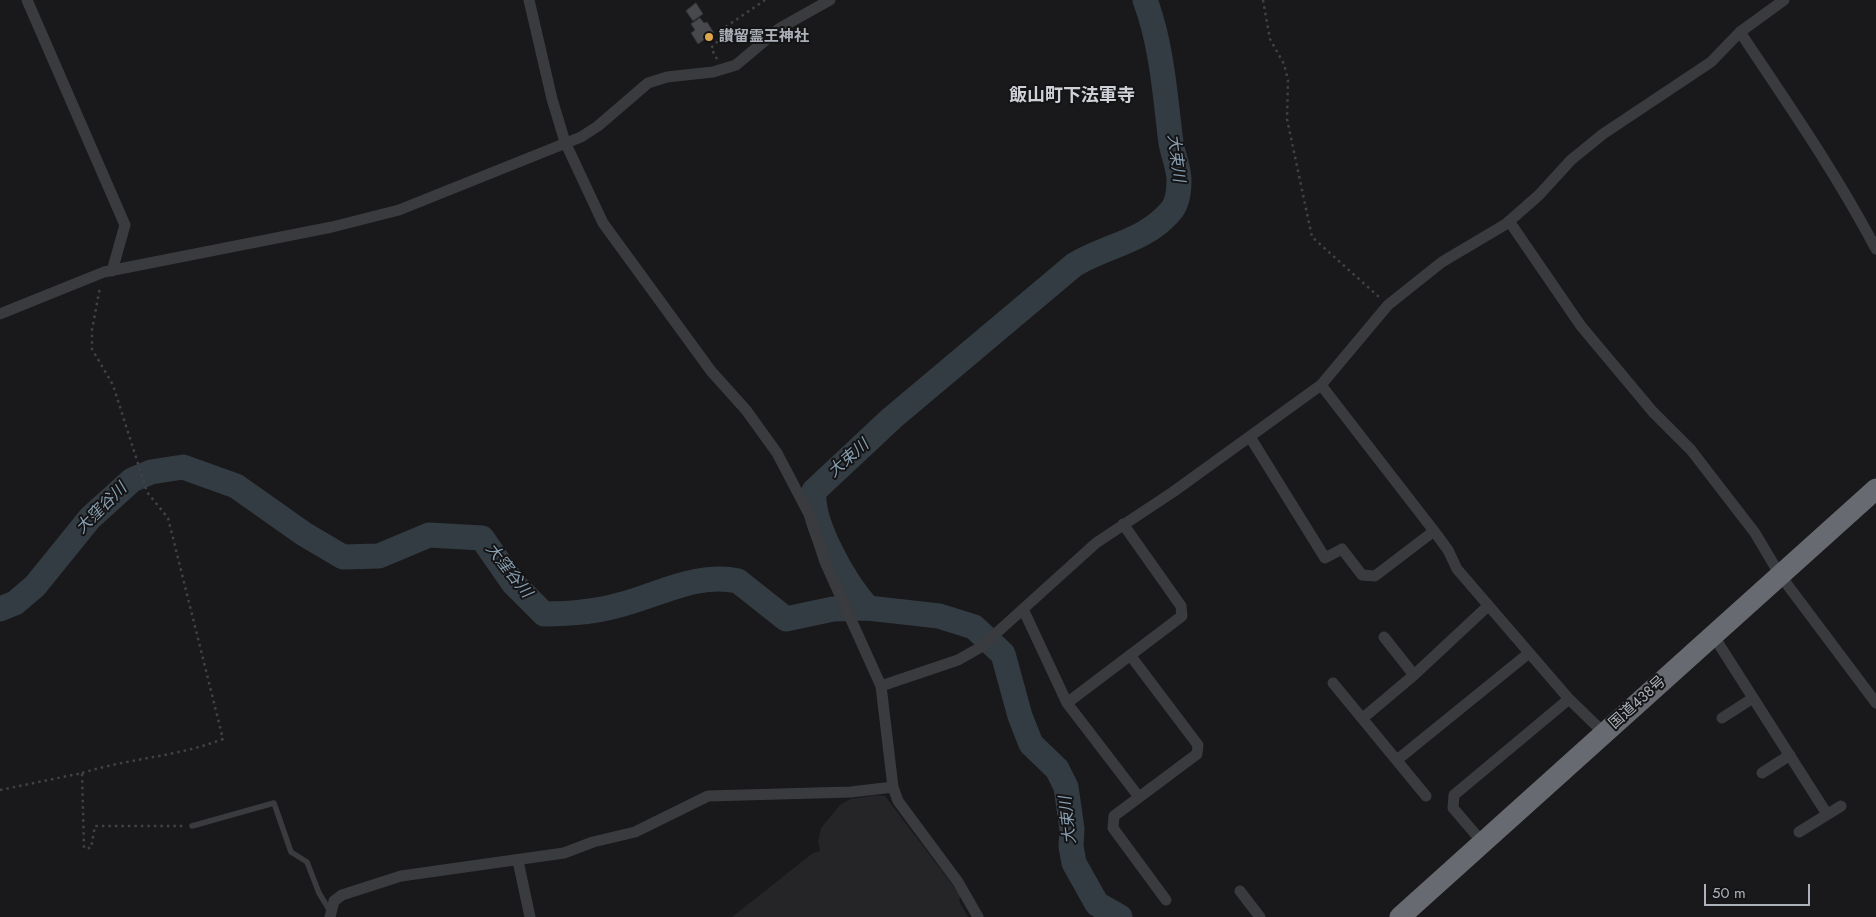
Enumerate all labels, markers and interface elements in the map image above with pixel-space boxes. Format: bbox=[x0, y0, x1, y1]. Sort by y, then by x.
place label: 讃留霊王神社 bbox=[719, 28, 809, 46]
marker: 讃留霊王神社 bbox=[703, 31, 715, 43]
district label: 飯山町下法軍寺 bbox=[1009, 86, 1135, 108]
water label: 大束川 bbox=[1163, 133, 1187, 183]
water label: 大束川 bbox=[825, 436, 873, 482]
water label: 大窪谷川 bbox=[73, 480, 131, 538]
water label: 大窪谷川 bbox=[481, 540, 535, 602]
street label: 国道438号 bbox=[1606, 673, 1670, 733]
water label: 大束川 bbox=[1057, 795, 1081, 845]
scale bar bbox=[1706, 874, 1812, 906]
text: 50 m bbox=[1712, 882, 1746, 904]

